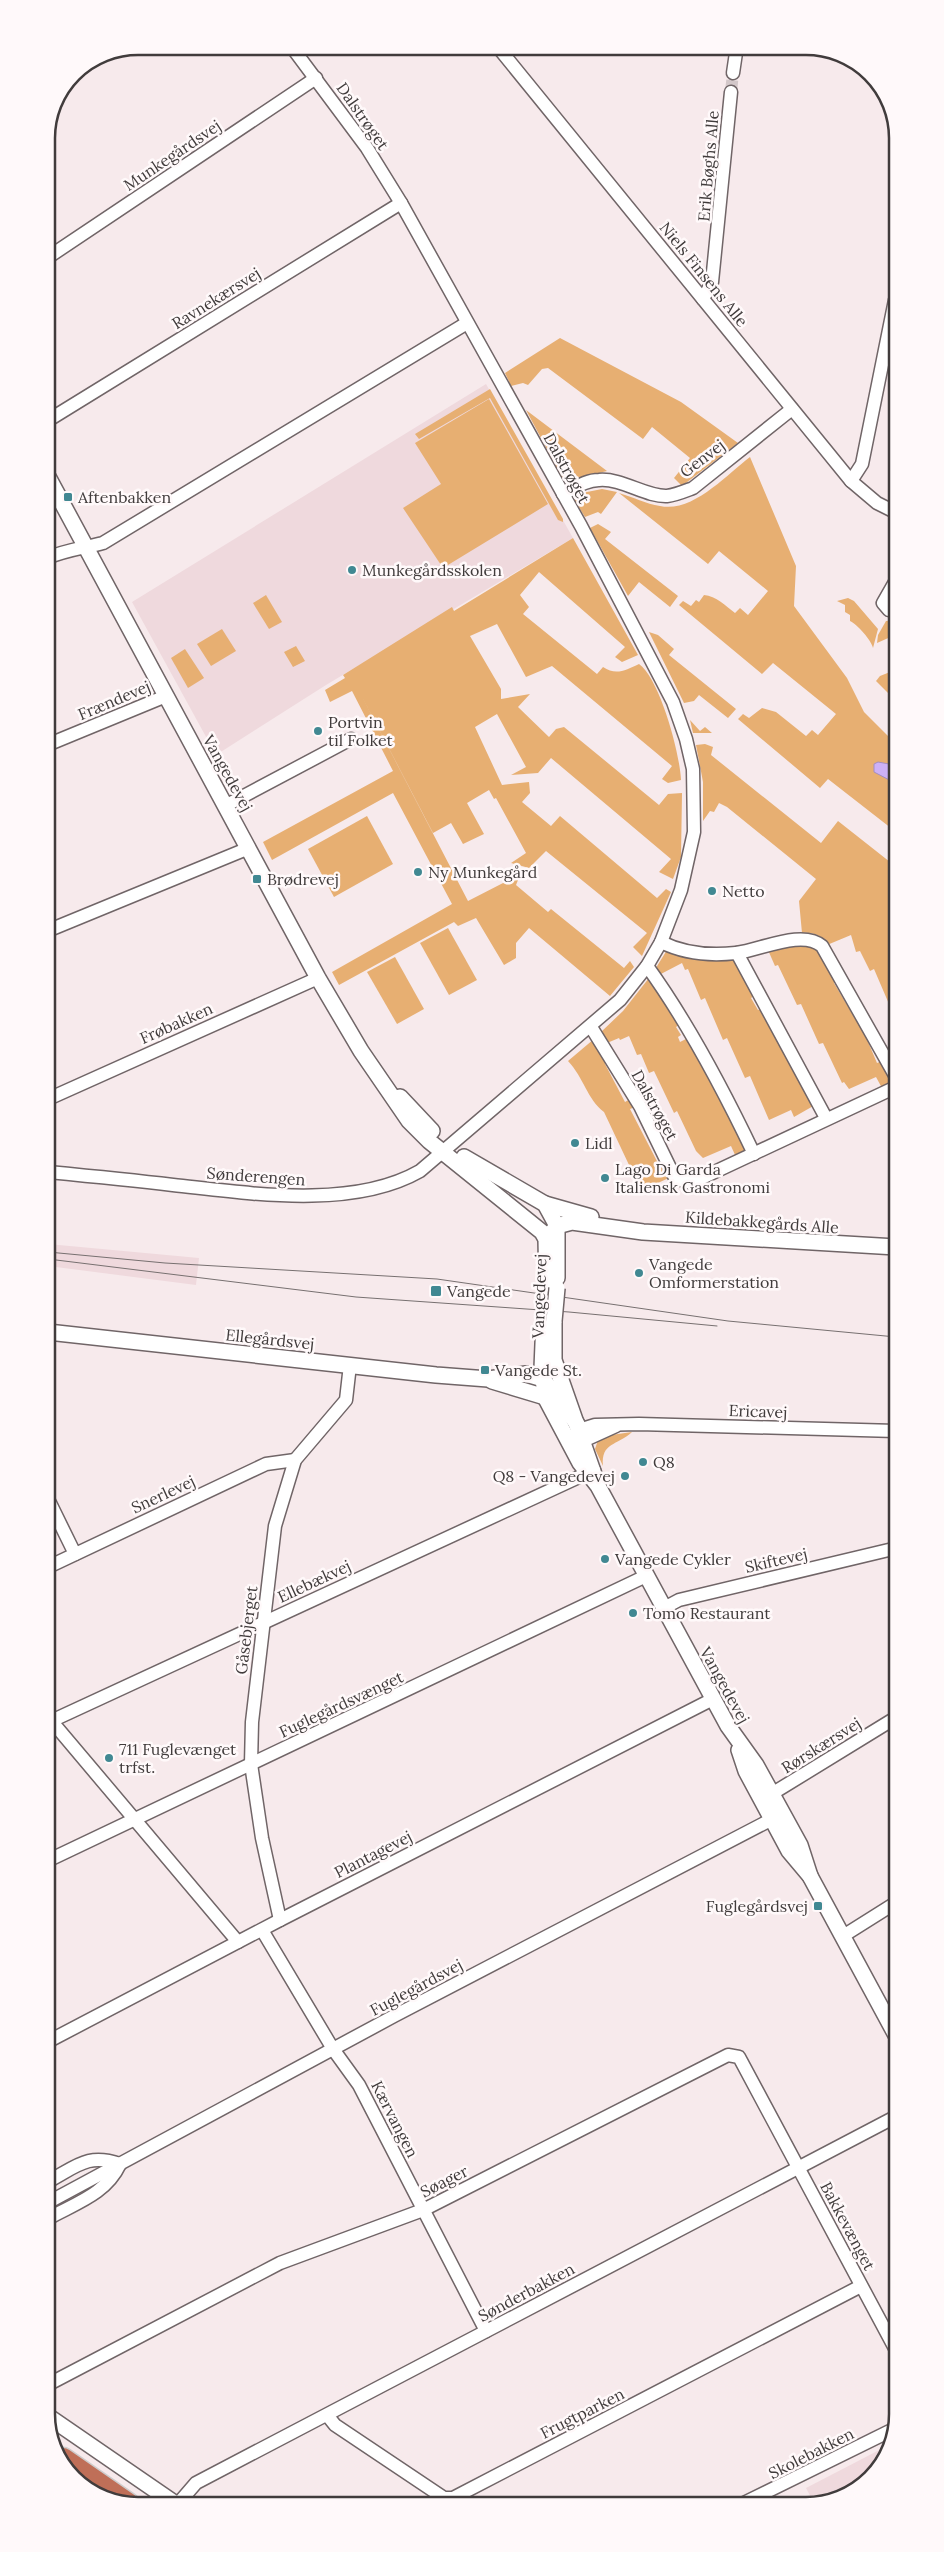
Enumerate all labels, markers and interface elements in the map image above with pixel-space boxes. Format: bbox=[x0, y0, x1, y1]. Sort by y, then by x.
street label: Dalstrøget bbox=[333, 78, 394, 154]
street label: Erik Bøghs Alle bbox=[693, 109, 723, 222]
street label: Munkegårdsvej bbox=[120, 115, 224, 195]
street label: Niels Finsens Alle bbox=[656, 218, 753, 331]
street label: Ravnekærsvej bbox=[168, 263, 264, 333]
street label: Dalstrøget bbox=[539, 429, 595, 508]
street label: Genvej bbox=[676, 435, 728, 481]
place label: Aftenbakken bbox=[77, 487, 172, 507]
marker: Aftenbakken bbox=[62, 491, 74, 503]
place label: Munkegårdsskolen bbox=[362, 560, 502, 580]
marker: Munkegårdsskolen bbox=[346, 564, 358, 576]
street label: Frændevej bbox=[75, 676, 153, 724]
place label: Portvin til Folket bbox=[328, 712, 394, 750]
marker: Portvin til Folket bbox=[312, 725, 324, 737]
street label: Vangedevej bbox=[198, 730, 257, 815]
place label: Ny Munkegård bbox=[428, 862, 538, 882]
marker: Ny Munkegård bbox=[412, 866, 424, 878]
place label: Brødrevej bbox=[267, 869, 339, 889]
marker: Brødrevej bbox=[251, 873, 263, 885]
place label: Netto bbox=[722, 881, 765, 901]
marker: Netto bbox=[706, 885, 718, 897]
street label: Frøbakken bbox=[136, 998, 216, 1048]
street label: Dalstrøget bbox=[627, 1066, 683, 1145]
place label: Lidl bbox=[585, 1133, 613, 1153]
marker: Lidl bbox=[569, 1137, 581, 1149]
place label: Lago Di Garda Italiensk Gastronomi bbox=[615, 1159, 770, 1197]
street label: Sønderengen bbox=[206, 1163, 306, 1189]
marker: Lago Di Garda Italiensk Gastronomi bbox=[599, 1172, 611, 1184]
street label: Kildebakkegårds Alle bbox=[685, 1207, 840, 1237]
street label: Vangedevej bbox=[527, 1253, 550, 1340]
place label: Vangede Omformerstation bbox=[648, 1254, 779, 1292]
marker: Vangede Omformerstation bbox=[633, 1267, 645, 1279]
place label: Vangede bbox=[446, 1281, 511, 1301]
marker: Vangede bbox=[429, 1284, 443, 1298]
street label: Ellegårdsvej bbox=[225, 1324, 315, 1354]
place label: Vangede St. bbox=[494, 1360, 582, 1380]
marker: Vangede St. bbox=[479, 1364, 491, 1376]
street label: Ericavej bbox=[728, 1400, 788, 1422]
place label: Q8 bbox=[653, 1452, 675, 1472]
marker: Q8 bbox=[637, 1456, 649, 1468]
place label: Q8 - Vangedevej bbox=[493, 1466, 615, 1486]
marker: Q8 - Vangedevej bbox=[619, 1470, 631, 1482]
street label: Snerlevej bbox=[128, 1471, 198, 1517]
street label: Skiftevej bbox=[743, 1543, 809, 1577]
place label: Vangede Cykler bbox=[614, 1549, 731, 1569]
marker: Vangede Cykler bbox=[599, 1553, 611, 1565]
street label: Ellebækvej bbox=[274, 1555, 354, 1607]
street label: Gåsebjerget bbox=[231, 1584, 261, 1675]
place label: Tomo Restaurant bbox=[643, 1603, 771, 1623]
marker: Tomo Restaurant bbox=[627, 1607, 639, 1619]
street label: Vangedevej bbox=[695, 1642, 754, 1727]
street label: Fuglegårdsvænget bbox=[276, 1666, 407, 1742]
street label: Rørskærsvej bbox=[778, 1713, 864, 1777]
place label: 711 Fuglevænget trfst. bbox=[119, 1739, 237, 1777]
marker: 711 Fuglevænget trfst. bbox=[103, 1752, 115, 1764]
street label: Plantagevej bbox=[331, 1826, 415, 1882]
place label: Fuglegårdsvej bbox=[706, 1896, 808, 1916]
marker: Fuglegårdsvej bbox=[812, 1900, 824, 1912]
street label: Fuglegårdsvej bbox=[366, 1954, 466, 2020]
street label: Kærvangen bbox=[367, 2077, 423, 2161]
street label: Søager bbox=[417, 2160, 471, 2202]
street label: Bakkevænget bbox=[816, 2178, 880, 2274]
street label: Sønderbakken bbox=[474, 2258, 578, 2326]
street label: Frugtparken bbox=[537, 2383, 628, 2443]
street label: Skolebakken bbox=[765, 2423, 857, 2483]

